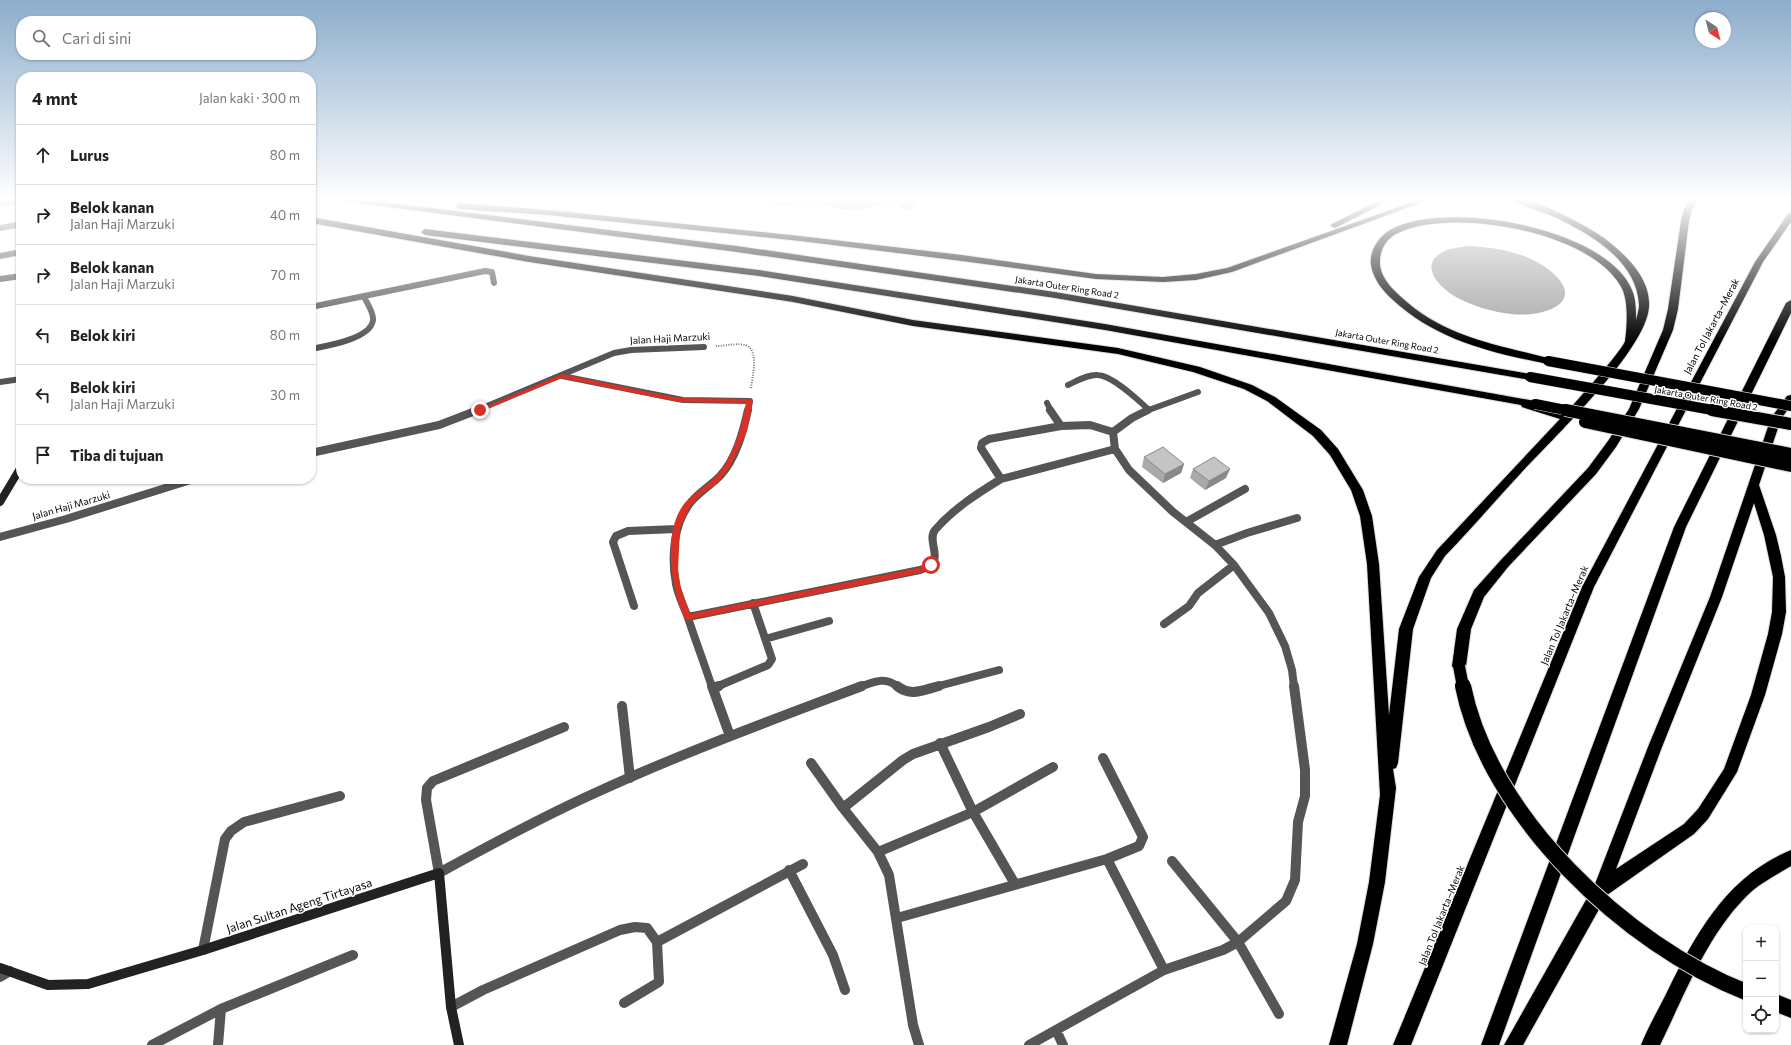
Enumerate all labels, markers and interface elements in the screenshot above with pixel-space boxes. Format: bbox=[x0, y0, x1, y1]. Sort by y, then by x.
north arrow bbox=[1695, 12, 1731, 48]
search box bbox=[16, 16, 316, 60]
icon: search bbox=[30, 27, 52, 49]
text: Cari di sini bbox=[62, 29, 131, 47]
text: 4 mnt bbox=[32, 88, 78, 109]
text: Jalan kaki · 300 m bbox=[199, 90, 300, 106]
icon: ahead bbox=[32, 144, 54, 166]
text: Lurus bbox=[70, 146, 109, 164]
text: 80 m bbox=[270, 147, 300, 163]
text: Belok kanan bbox=[70, 198, 154, 216]
icon: right bbox=[32, 204, 54, 226]
text: 40 m bbox=[270, 207, 300, 223]
text: Jalan Haji Marzuki bbox=[70, 216, 175, 232]
text: Belok kanan bbox=[70, 258, 154, 276]
icon: right bbox=[32, 264, 54, 286]
text: 70 m bbox=[271, 267, 300, 283]
street label: Jakarta Outer Ring Road 2 bbox=[1015, 273, 1119, 301]
street label: Jalan Tol Jakarta–Merak bbox=[1681, 275, 1742, 376]
text: Jalan Haji Marzuki bbox=[70, 276, 175, 292]
icon: left bbox=[32, 324, 54, 346]
text: Belok kiri bbox=[70, 326, 136, 344]
text: 80 m bbox=[270, 327, 300, 343]
street label: Jakarta Outer Ring Road 2 bbox=[1335, 327, 1439, 355]
street label: Jalan Haji Marzuki bbox=[629, 330, 711, 346]
text: Belok kiri bbox=[70, 378, 136, 396]
icon: left bbox=[32, 384, 54, 406]
street label: Jakarta Outer Ring Road 2 bbox=[1654, 384, 1758, 412]
text: 30 m bbox=[270, 387, 300, 403]
text: Jalan Haji Marzuki bbox=[70, 396, 175, 412]
route end bbox=[471, 401, 489, 419]
icon: arrive bbox=[32, 444, 54, 466]
text: Tiba di tujuan bbox=[70, 446, 164, 464]
street label: Jalan Haji Marzuki bbox=[31, 488, 111, 522]
route start bbox=[922, 556, 940, 574]
street label: Jalan Tol Jakarta–Merak bbox=[1538, 563, 1591, 667]
street label: Jalan Tol Jakarta–Merak bbox=[1415, 863, 1467, 967]
street label: Jalan Sultan Ageng Tirtayasa bbox=[224, 875, 374, 936]
map controls bbox=[1743, 925, 1779, 1033]
button: + bbox=[1743, 925, 1779, 961]
button: − bbox=[1743, 961, 1779, 997]
button: locate bbox=[1743, 997, 1779, 1033]

